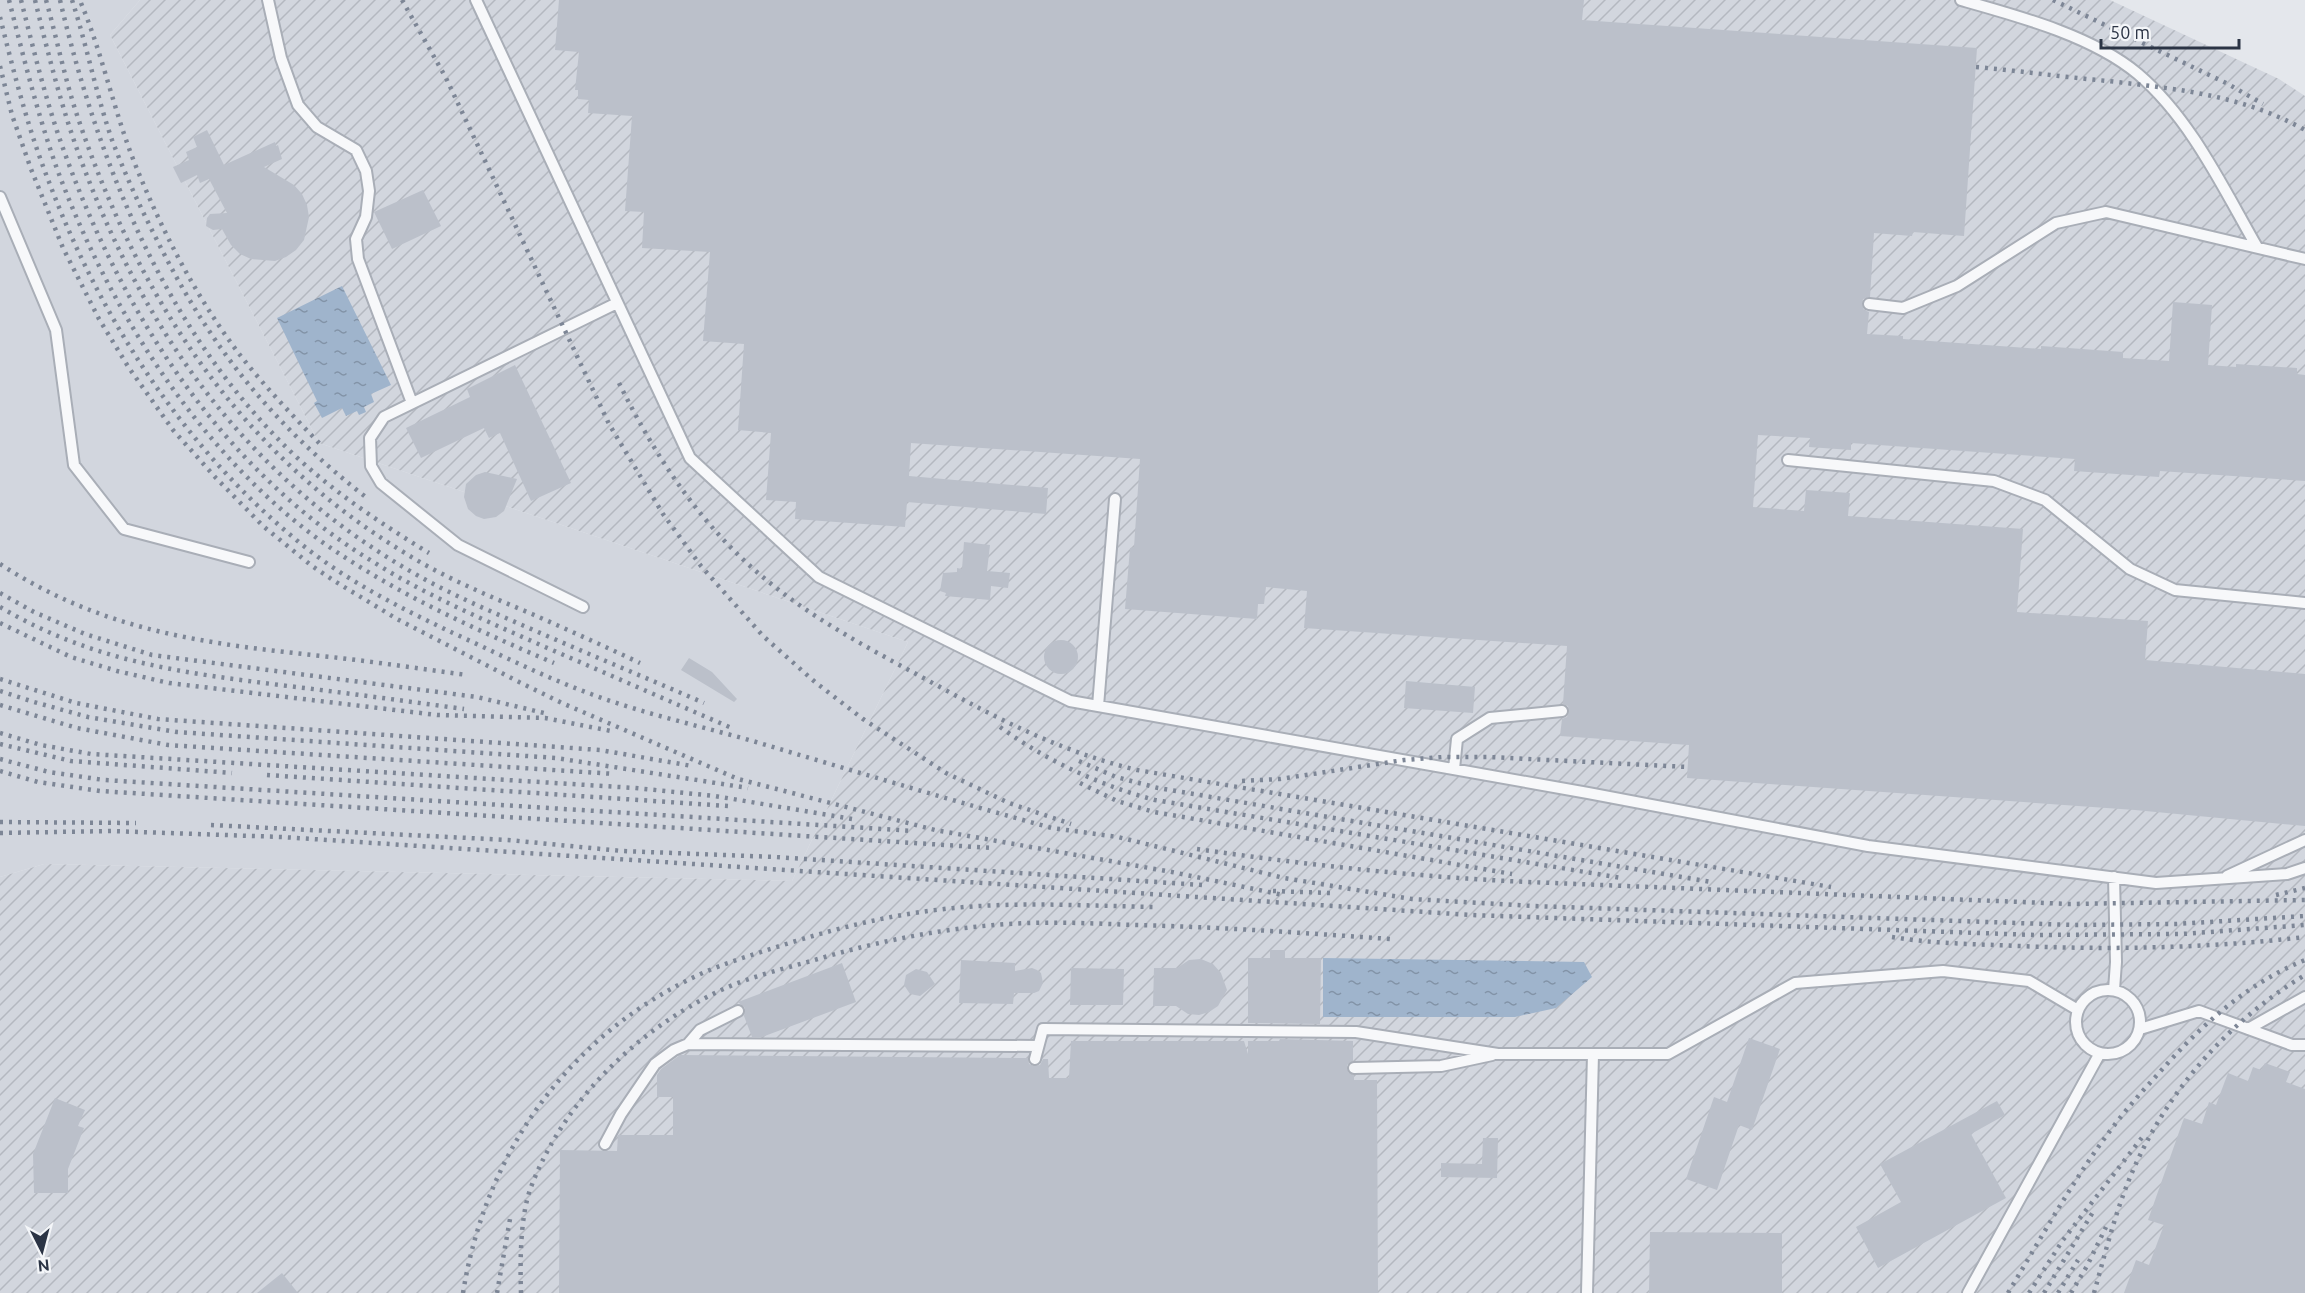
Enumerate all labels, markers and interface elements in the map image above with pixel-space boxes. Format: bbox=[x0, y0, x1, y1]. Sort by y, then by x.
scale bar bbox=[2101, 12, 2239, 50]
text: 50 m bbox=[2110, 22, 2150, 42]
north arrow bbox=[12, 1221, 72, 1281]
text: N bbox=[37, 1256, 50, 1275]

